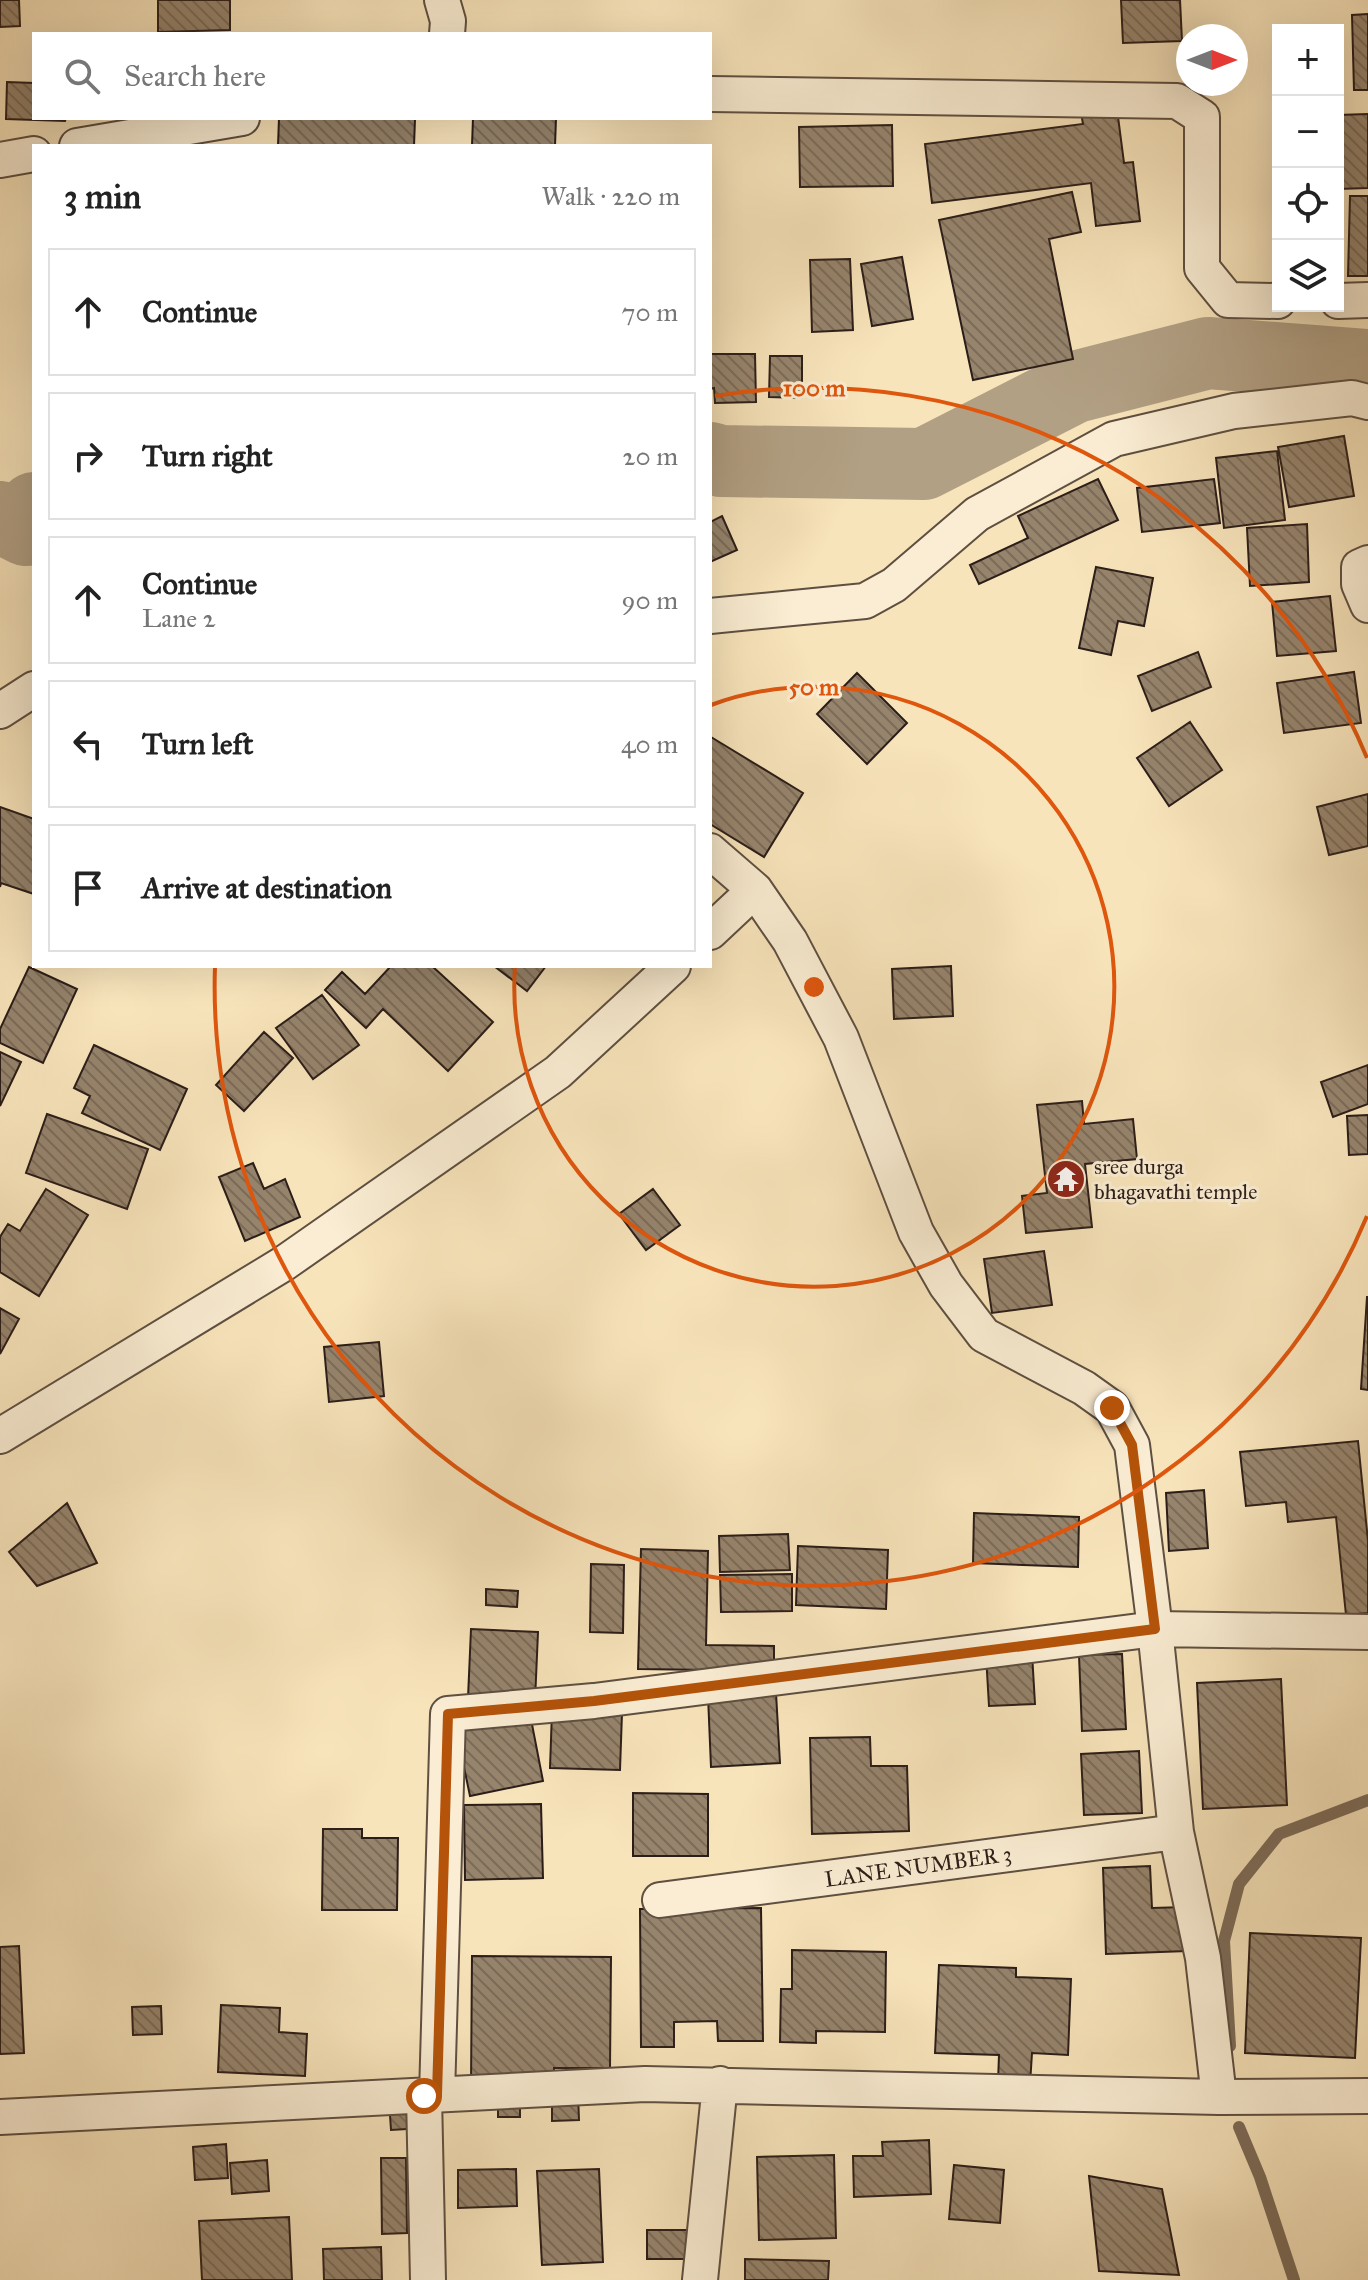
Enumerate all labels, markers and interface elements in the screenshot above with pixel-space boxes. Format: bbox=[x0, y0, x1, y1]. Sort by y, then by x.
north arrow bbox=[1176, 24, 1248, 96]
map controls bbox=[1272, 24, 1344, 312]
button: + bbox=[1272, 24, 1344, 96]
search box bbox=[32, 32, 712, 120]
icon: search bbox=[60, 54, 104, 98]
text: Search here bbox=[124, 58, 266, 94]
button: − bbox=[1272, 96, 1344, 168]
button: locate bbox=[1272, 168, 1344, 240]
text: 3 min bbox=[64, 176, 141, 217]
text: Walk · 220 m bbox=[541, 180, 680, 212]
button: layers bbox=[1272, 240, 1344, 312]
icon: ahead bbox=[66, 290, 110, 334]
text: Continue bbox=[142, 294, 257, 330]
text: 70 m bbox=[622, 296, 678, 328]
text: 100 m bbox=[783, 373, 846, 403]
icon: right bbox=[66, 434, 110, 478]
text: Turn right bbox=[142, 438, 273, 474]
text: 20 m bbox=[623, 440, 678, 472]
text: Continue bbox=[142, 566, 257, 602]
icon: ahead bbox=[66, 578, 110, 622]
text: 90 m bbox=[621, 584, 678, 616]
text: Lane 2 bbox=[142, 602, 216, 634]
text: 50 m bbox=[789, 672, 840, 702]
icon: left bbox=[66, 722, 110, 766]
text: Turn left bbox=[142, 726, 253, 762]
text: 40 m bbox=[621, 728, 678, 760]
icon: arrive bbox=[66, 866, 110, 910]
text: Arrive at destination bbox=[142, 870, 392, 906]
centre of rings bbox=[800, 973, 828, 1001]
place label: sree durga bhagavathi temple bbox=[1094, 1153, 1257, 1205]
temple icon: sree durga bhagavathi temple bbox=[1045, 1158, 1087, 1200]
route end bbox=[1094, 1390, 1130, 1426]
street label: LANE NUMBER 3 bbox=[823, 1840, 1013, 1893]
route start bbox=[406, 2078, 442, 2114]

